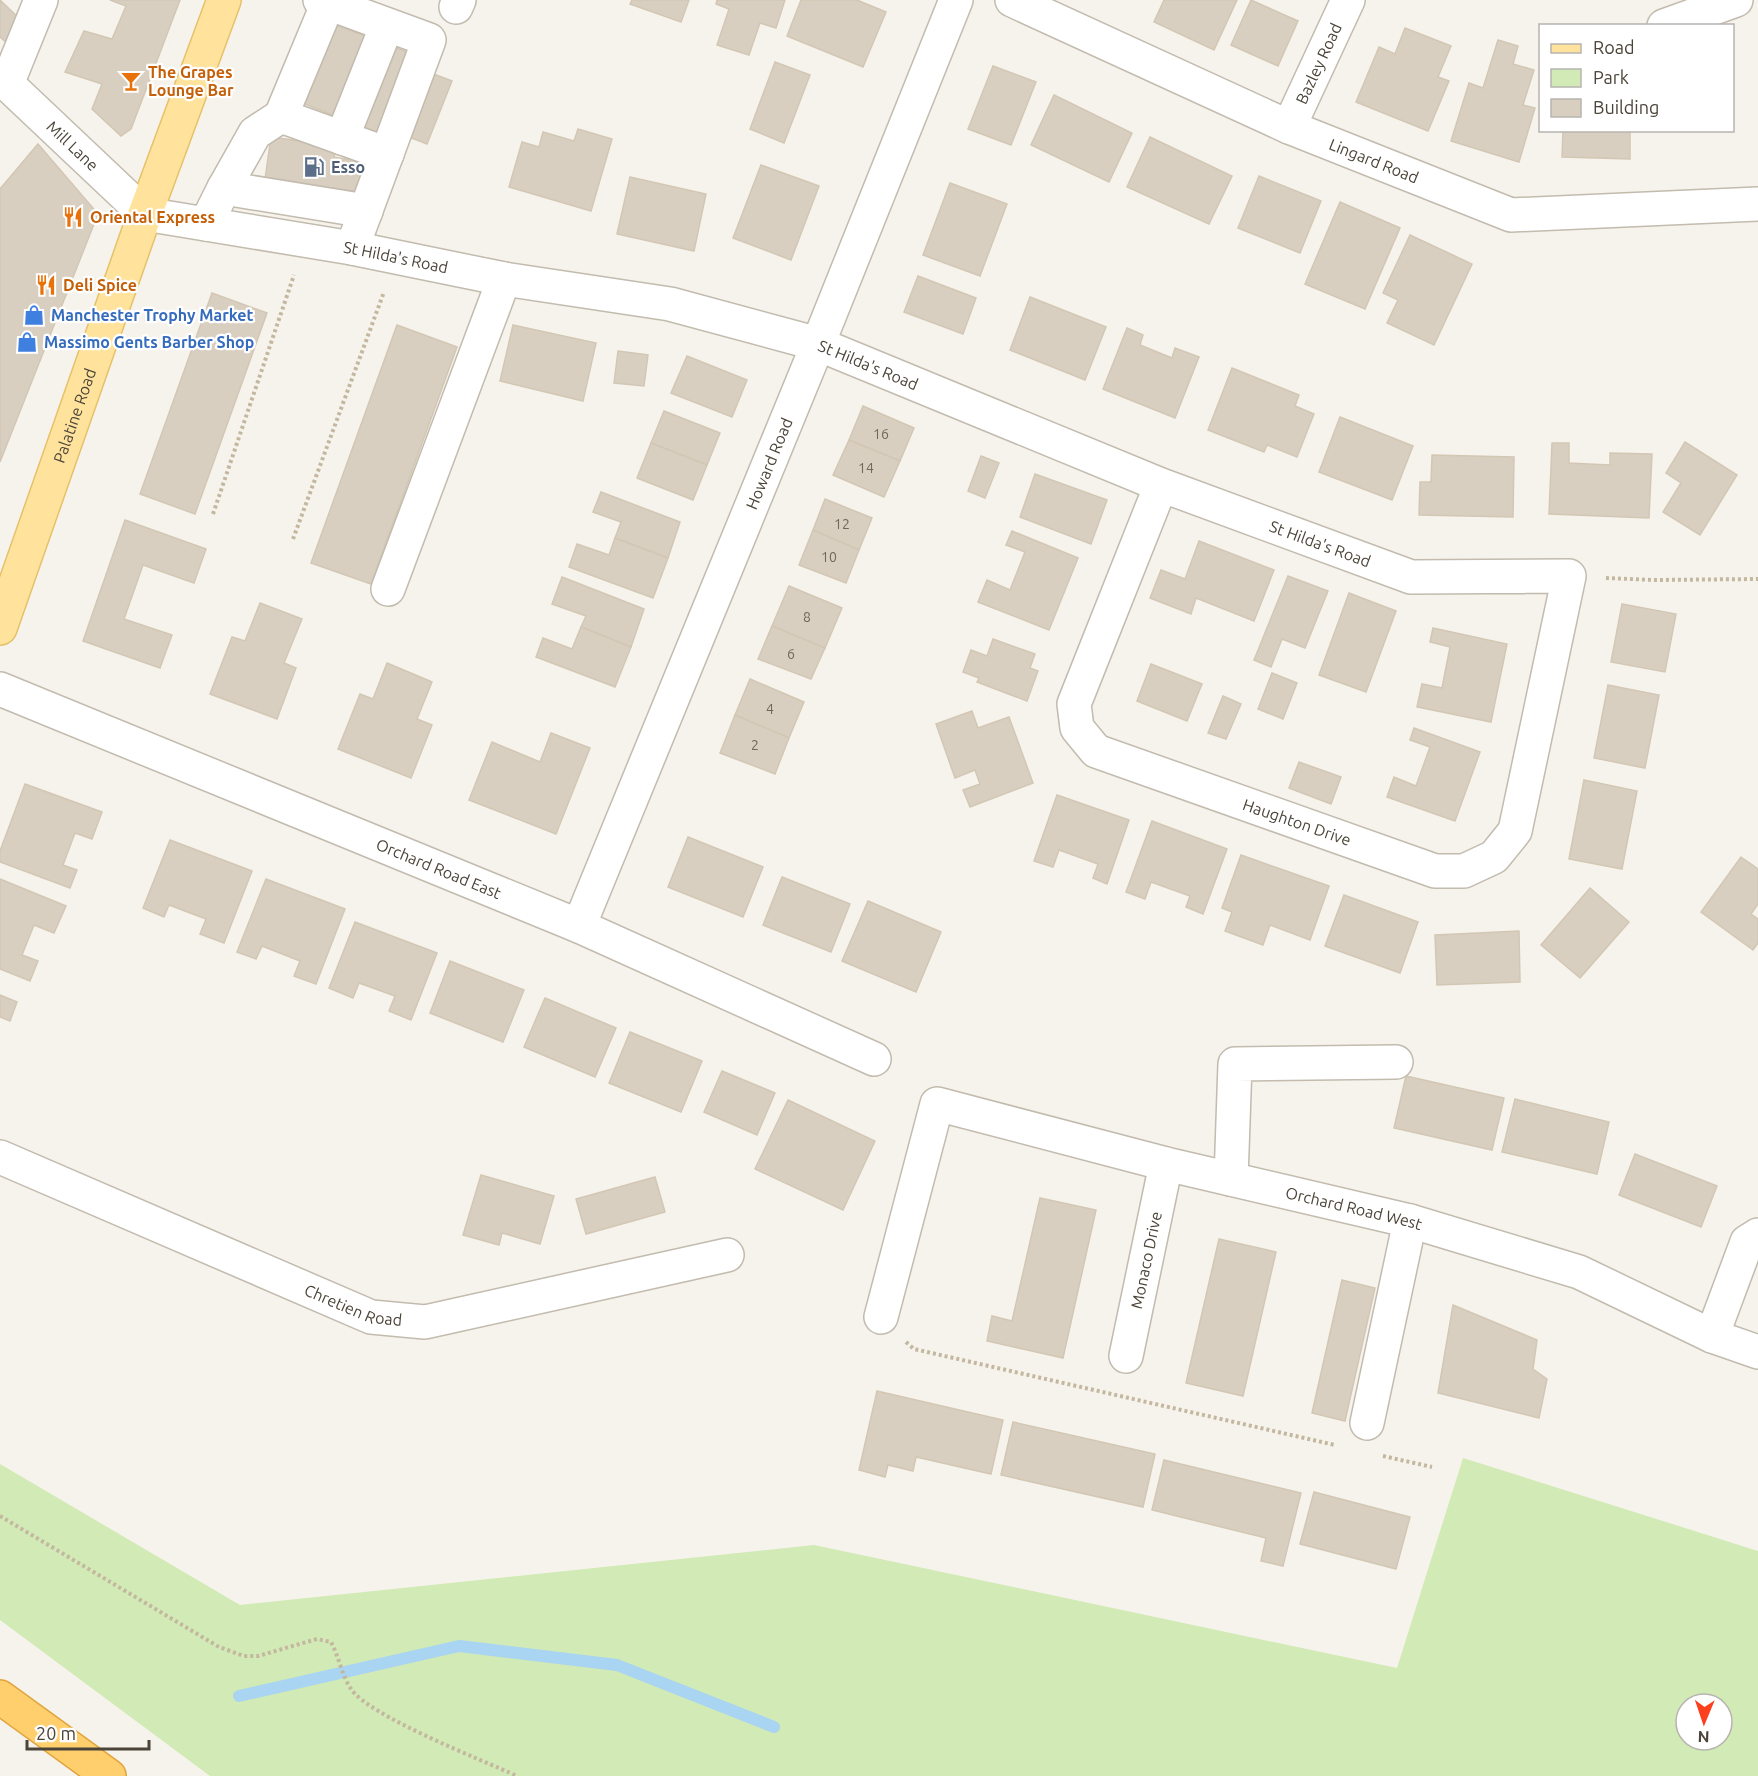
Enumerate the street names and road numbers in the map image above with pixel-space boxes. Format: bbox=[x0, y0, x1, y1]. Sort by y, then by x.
street label: Bazley Road bbox=[1292, 20, 1345, 107]
street label: Mill Lane bbox=[43, 117, 102, 174]
street label: Lingard Road bbox=[1327, 135, 1421, 186]
street label: St Hilda's Road bbox=[342, 238, 450, 276]
street label: St Hilda's Road bbox=[816, 336, 921, 393]
street label: Palatine Road bbox=[50, 366, 99, 465]
street label: Howard Road bbox=[742, 415, 796, 512]
street label: St Hilda's Road bbox=[1267, 517, 1373, 570]
street label: Haughton Drive bbox=[1241, 795, 1353, 849]
street label: Orchard Road East bbox=[374, 835, 504, 902]
street label: Orchard Road West bbox=[1284, 1183, 1425, 1233]
street label: Monaco Drive bbox=[1127, 1210, 1165, 1310]
street label: Chretien Road bbox=[302, 1280, 403, 1329]

